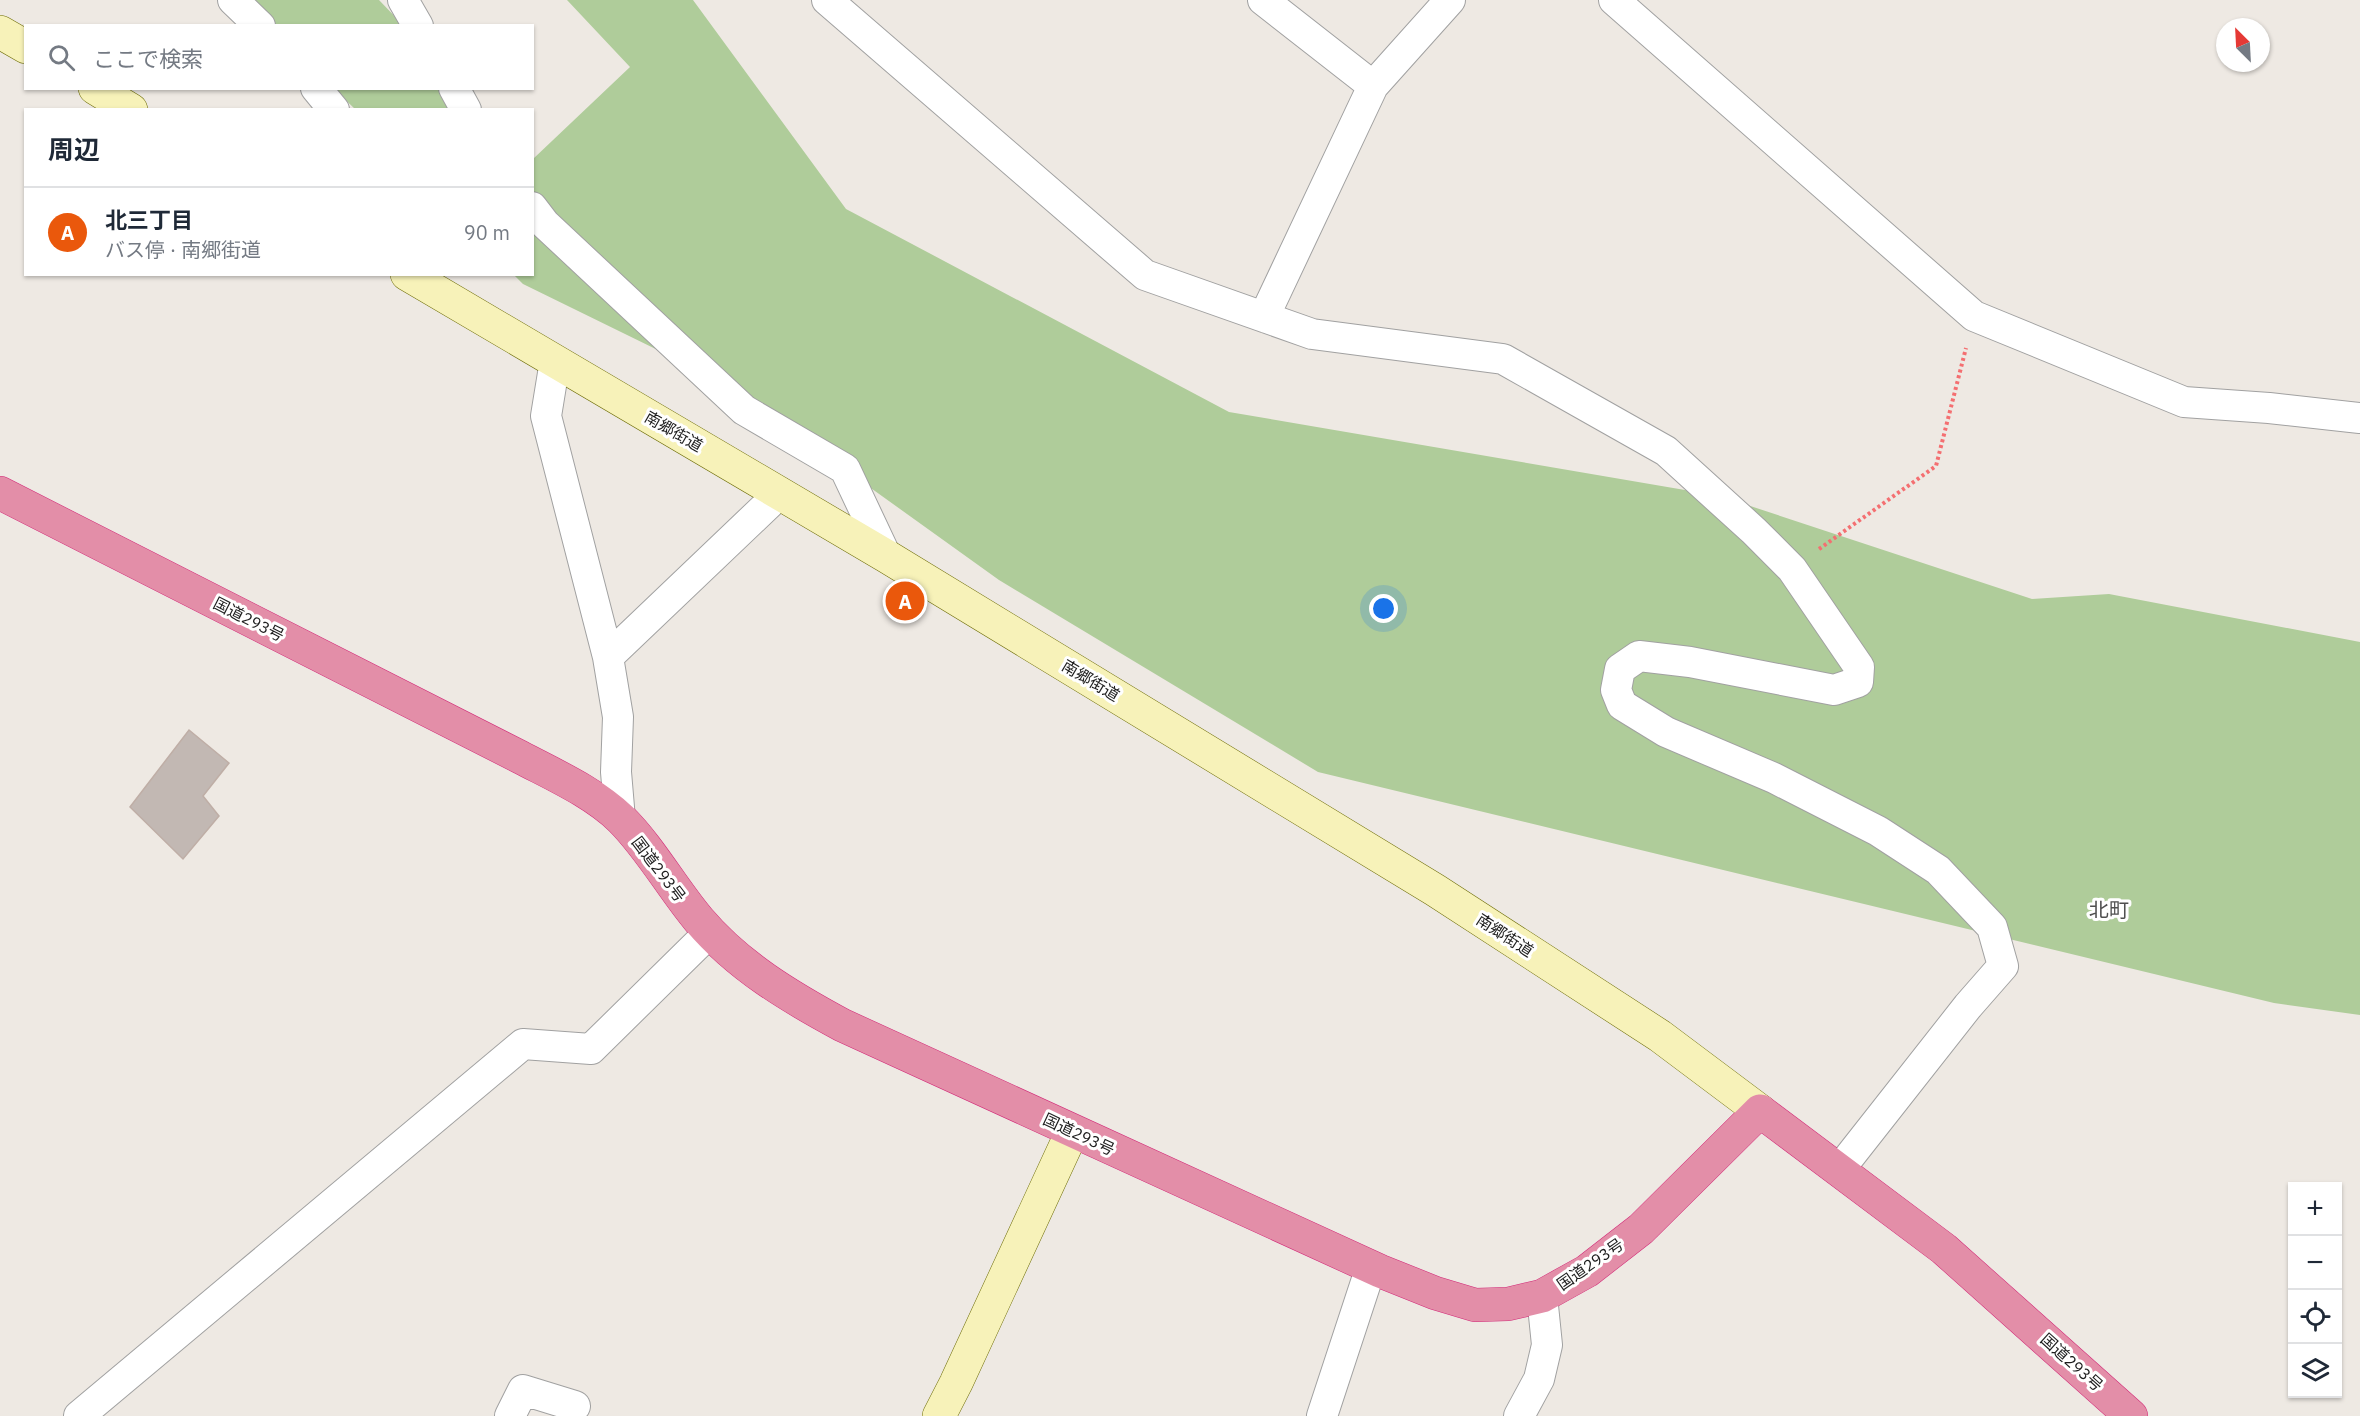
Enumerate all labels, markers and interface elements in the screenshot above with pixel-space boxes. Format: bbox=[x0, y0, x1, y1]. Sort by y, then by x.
north arrow bbox=[2216, 18, 2270, 72]
search box bbox=[24, 24, 534, 90]
icon: search bbox=[45, 41, 78, 74]
text: ここで検索 bbox=[93, 44, 203, 73]
text: 周辺 bbox=[48, 132, 100, 166]
text: 北三丁目 bbox=[105, 205, 193, 234]
text: A bbox=[61, 219, 74, 246]
text: 90 m bbox=[464, 219, 510, 246]
text: バス停 · 南郷街道 bbox=[105, 236, 261, 263]
street label: 南郷街道 bbox=[641, 406, 707, 456]
pin: A bbox=[886, 578, 924, 624]
street label: 国道293号 bbox=[210, 593, 288, 645]
your location bbox=[1369, 594, 1398, 623]
street label: 南郷街道 bbox=[1058, 655, 1124, 705]
street label: 国道293号 bbox=[628, 832, 690, 906]
district label: 北町 bbox=[2089, 896, 2129, 923]
street label: 南郷街道 bbox=[1473, 909, 1537, 961]
street label: 国道293号 bbox=[1040, 1109, 1118, 1159]
map controls bbox=[2288, 1182, 2342, 1398]
button: + bbox=[2288, 1182, 2342, 1236]
street label: 国道293号 bbox=[1553, 1234, 1627, 1294]
button: − bbox=[2288, 1236, 2342, 1290]
button: locate bbox=[2288, 1290, 2342, 1344]
street label: 国道293号 bbox=[2037, 1329, 2107, 1395]
button: layers bbox=[2288, 1344, 2342, 1398]

